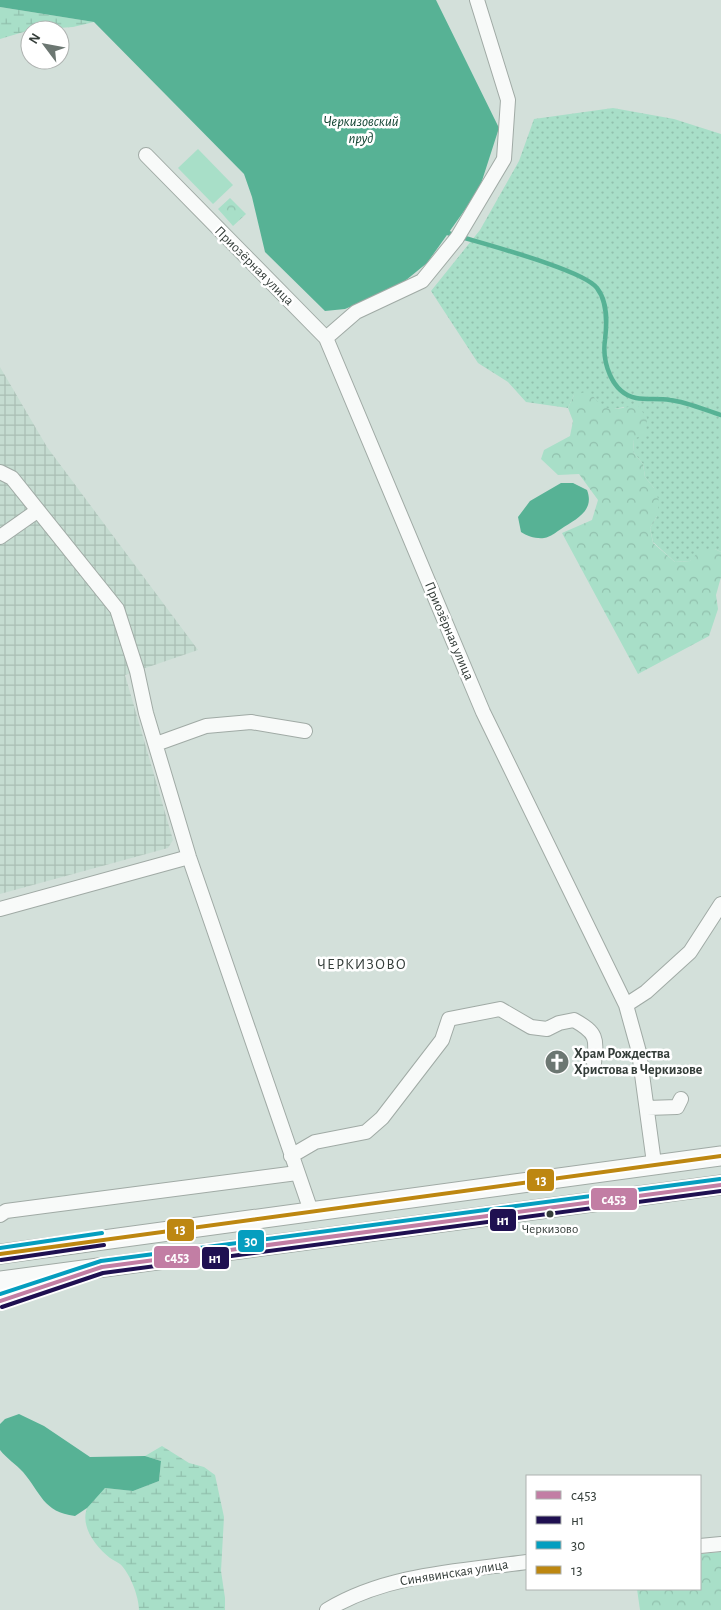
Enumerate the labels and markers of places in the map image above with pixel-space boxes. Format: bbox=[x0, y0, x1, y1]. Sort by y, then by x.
place label: Храм Рождества Христова в Черкизове bbox=[574, 1047, 703, 1077]
church icon: Храм Рождества Христова в Черкизове bbox=[544, 1049, 570, 1075]
marker: Черкизово bbox=[545, 1209, 555, 1219]
place label: Черкизово bbox=[522, 1223, 578, 1236]

